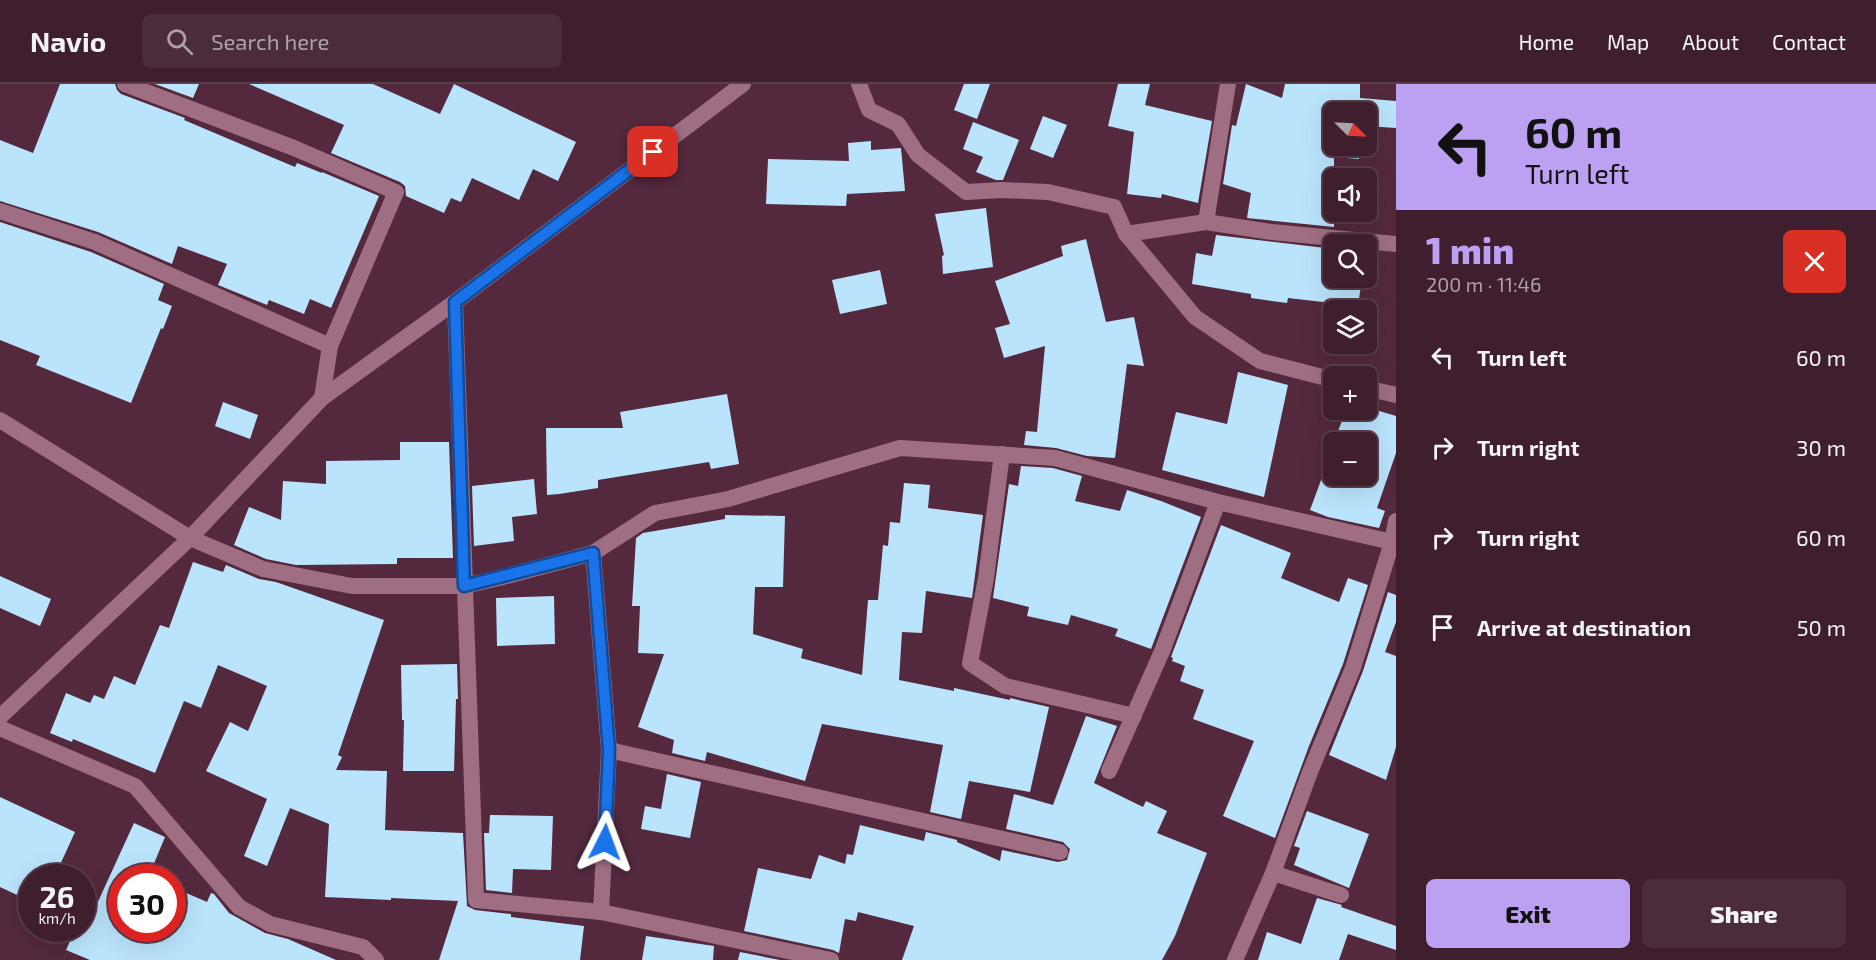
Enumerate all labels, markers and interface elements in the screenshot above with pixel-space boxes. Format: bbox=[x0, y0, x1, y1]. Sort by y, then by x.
search box bbox=[142, 14, 562, 68]
text: Navio bbox=[30, 24, 106, 58]
icon: search bbox=[163, 25, 196, 58]
text: Search here bbox=[211, 28, 329, 54]
text: Home bbox=[1518, 29, 1574, 54]
text: Map bbox=[1607, 29, 1649, 54]
text: About bbox=[1682, 29, 1739, 54]
text: Contact bbox=[1772, 29, 1846, 54]
north arrow bbox=[1323, 102, 1377, 156]
map controls bbox=[1323, 102, 1377, 486]
text: 60 m bbox=[1525, 106, 1622, 156]
icon: left bbox=[1426, 108, 1504, 186]
pin bbox=[627, 126, 678, 177]
icon: arrive bbox=[636, 135, 669, 168]
text: Turn left bbox=[1525, 157, 1629, 189]
button: sound bbox=[1323, 168, 1377, 222]
text: 1 min bbox=[1426, 228, 1514, 271]
button: close bbox=[1783, 230, 1846, 293]
button: search bbox=[1323, 234, 1377, 288]
text: 200 m · 11:46 bbox=[1426, 272, 1541, 296]
button: layers bbox=[1323, 300, 1377, 354]
icon: left bbox=[1426, 341, 1459, 374]
text: Turn left bbox=[1477, 344, 1566, 370]
text: 60 m bbox=[1796, 344, 1846, 370]
button: + bbox=[1323, 366, 1377, 420]
icon: right bbox=[1426, 431, 1459, 464]
button: − bbox=[1323, 432, 1377, 486]
text: Turn right bbox=[1477, 434, 1579, 460]
text: 30 m bbox=[1796, 434, 1846, 460]
icon: right bbox=[1426, 521, 1459, 554]
text: Turn right bbox=[1477, 524, 1579, 550]
text: 60 m bbox=[1796, 524, 1846, 550]
icon: arrive bbox=[1426, 611, 1459, 644]
text: Arrive at destination bbox=[1477, 614, 1691, 640]
text: 50 m bbox=[1797, 614, 1846, 640]
position arrow bbox=[573, 810, 637, 874]
speed limit sign: 30 bbox=[108, 864, 186, 942]
text: 26 bbox=[39, 878, 75, 914]
button: Exit bbox=[1426, 879, 1630, 948]
button: Share bbox=[1642, 879, 1846, 948]
text: km/h bbox=[38, 909, 76, 927]

